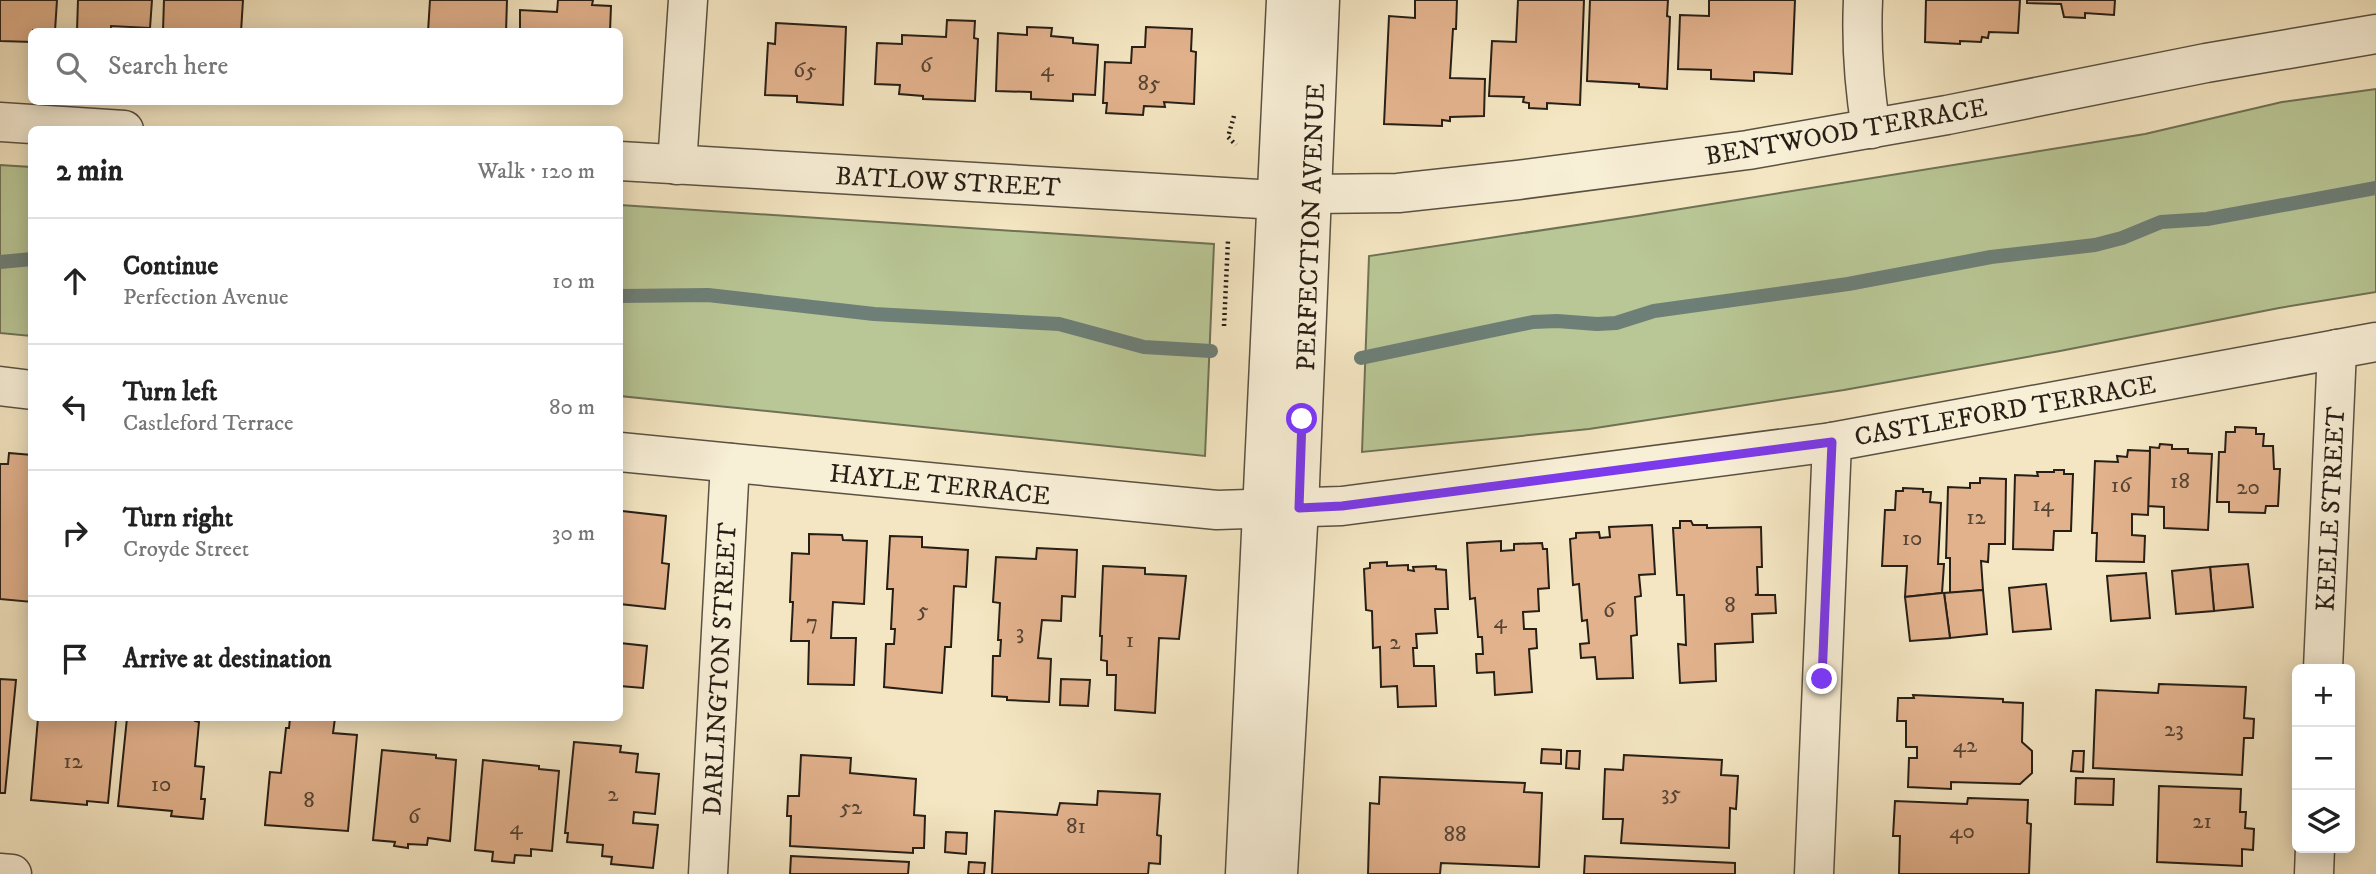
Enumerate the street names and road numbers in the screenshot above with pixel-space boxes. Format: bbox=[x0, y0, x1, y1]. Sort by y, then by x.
street label: PERFECTION AVENUE bbox=[1290, 82, 1333, 372]
street label: BENTWOOD TERRACE bbox=[1703, 91, 1990, 174]
street label: BATLOW STREET bbox=[834, 160, 1062, 205]
street label: CASTLEFORD TERRACE bbox=[1852, 369, 2159, 454]
street label: KEELE STREET bbox=[2310, 406, 2353, 612]
street label: HAYLE TERRACE bbox=[828, 457, 1052, 514]
street label: DARLINGTON STREET bbox=[696, 521, 745, 816]

